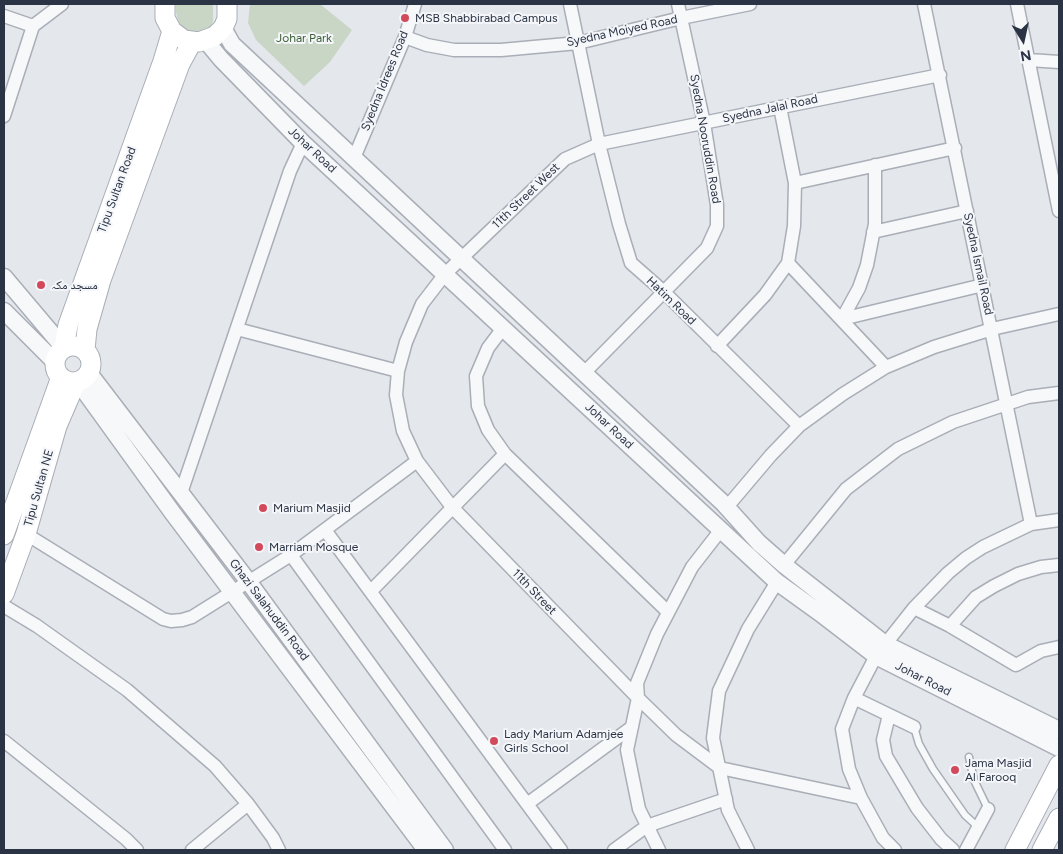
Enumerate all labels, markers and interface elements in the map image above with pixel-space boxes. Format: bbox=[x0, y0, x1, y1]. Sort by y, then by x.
place label: MSB Shabbirabad Campus bbox=[415, 11, 558, 25]
marker: MSB Shabbirabad Campus bbox=[399, 12, 411, 24]
street label: Syedna Moiyed Road bbox=[565, 12, 679, 50]
north arrow bbox=[998, 15, 1048, 65]
street label: Syedna Idrees Road bbox=[358, 29, 412, 133]
park label: Johar Park bbox=[276, 31, 332, 45]
text: N bbox=[1019, 46, 1033, 65]
street label: Syedna Nooruddin Road bbox=[687, 73, 723, 205]
street label: Syedna Jalal Road bbox=[721, 92, 819, 126]
street label: Johar Road bbox=[285, 124, 339, 176]
street label: Tipu Sultan Road bbox=[95, 145, 139, 235]
street label: 11th Street West bbox=[489, 160, 563, 232]
street label: Syedna Ismail Road bbox=[960, 212, 996, 316]
street label: Hatim Road bbox=[643, 274, 699, 328]
place label: مسجد مکہ bbox=[51, 278, 98, 292]
marker: مسجد مکہ bbox=[35, 279, 47, 291]
street label: Johar Road bbox=[582, 400, 636, 452]
street label: Tipu Sultan NE bbox=[21, 448, 57, 528]
place label: Marium Masjid bbox=[273, 501, 351, 515]
marker: Marium Masjid bbox=[257, 502, 269, 514]
place label: Marriam Mosque bbox=[269, 540, 358, 554]
marker: Marriam Mosque bbox=[253, 541, 265, 553]
street label: Ghazi Salahuddin Road bbox=[226, 556, 312, 664]
street label: 11th Street bbox=[509, 566, 559, 618]
street label: Johar Road bbox=[893, 659, 953, 699]
place label: Lady Marium Adamjee Girls School bbox=[504, 727, 623, 755]
marker: Lady Marium Adamjee Girls School bbox=[488, 735, 500, 747]
place label: Jama Masjid Al Farooq bbox=[965, 756, 1032, 784]
marker: Jama Masjid Al Farooq bbox=[949, 764, 961, 776]

